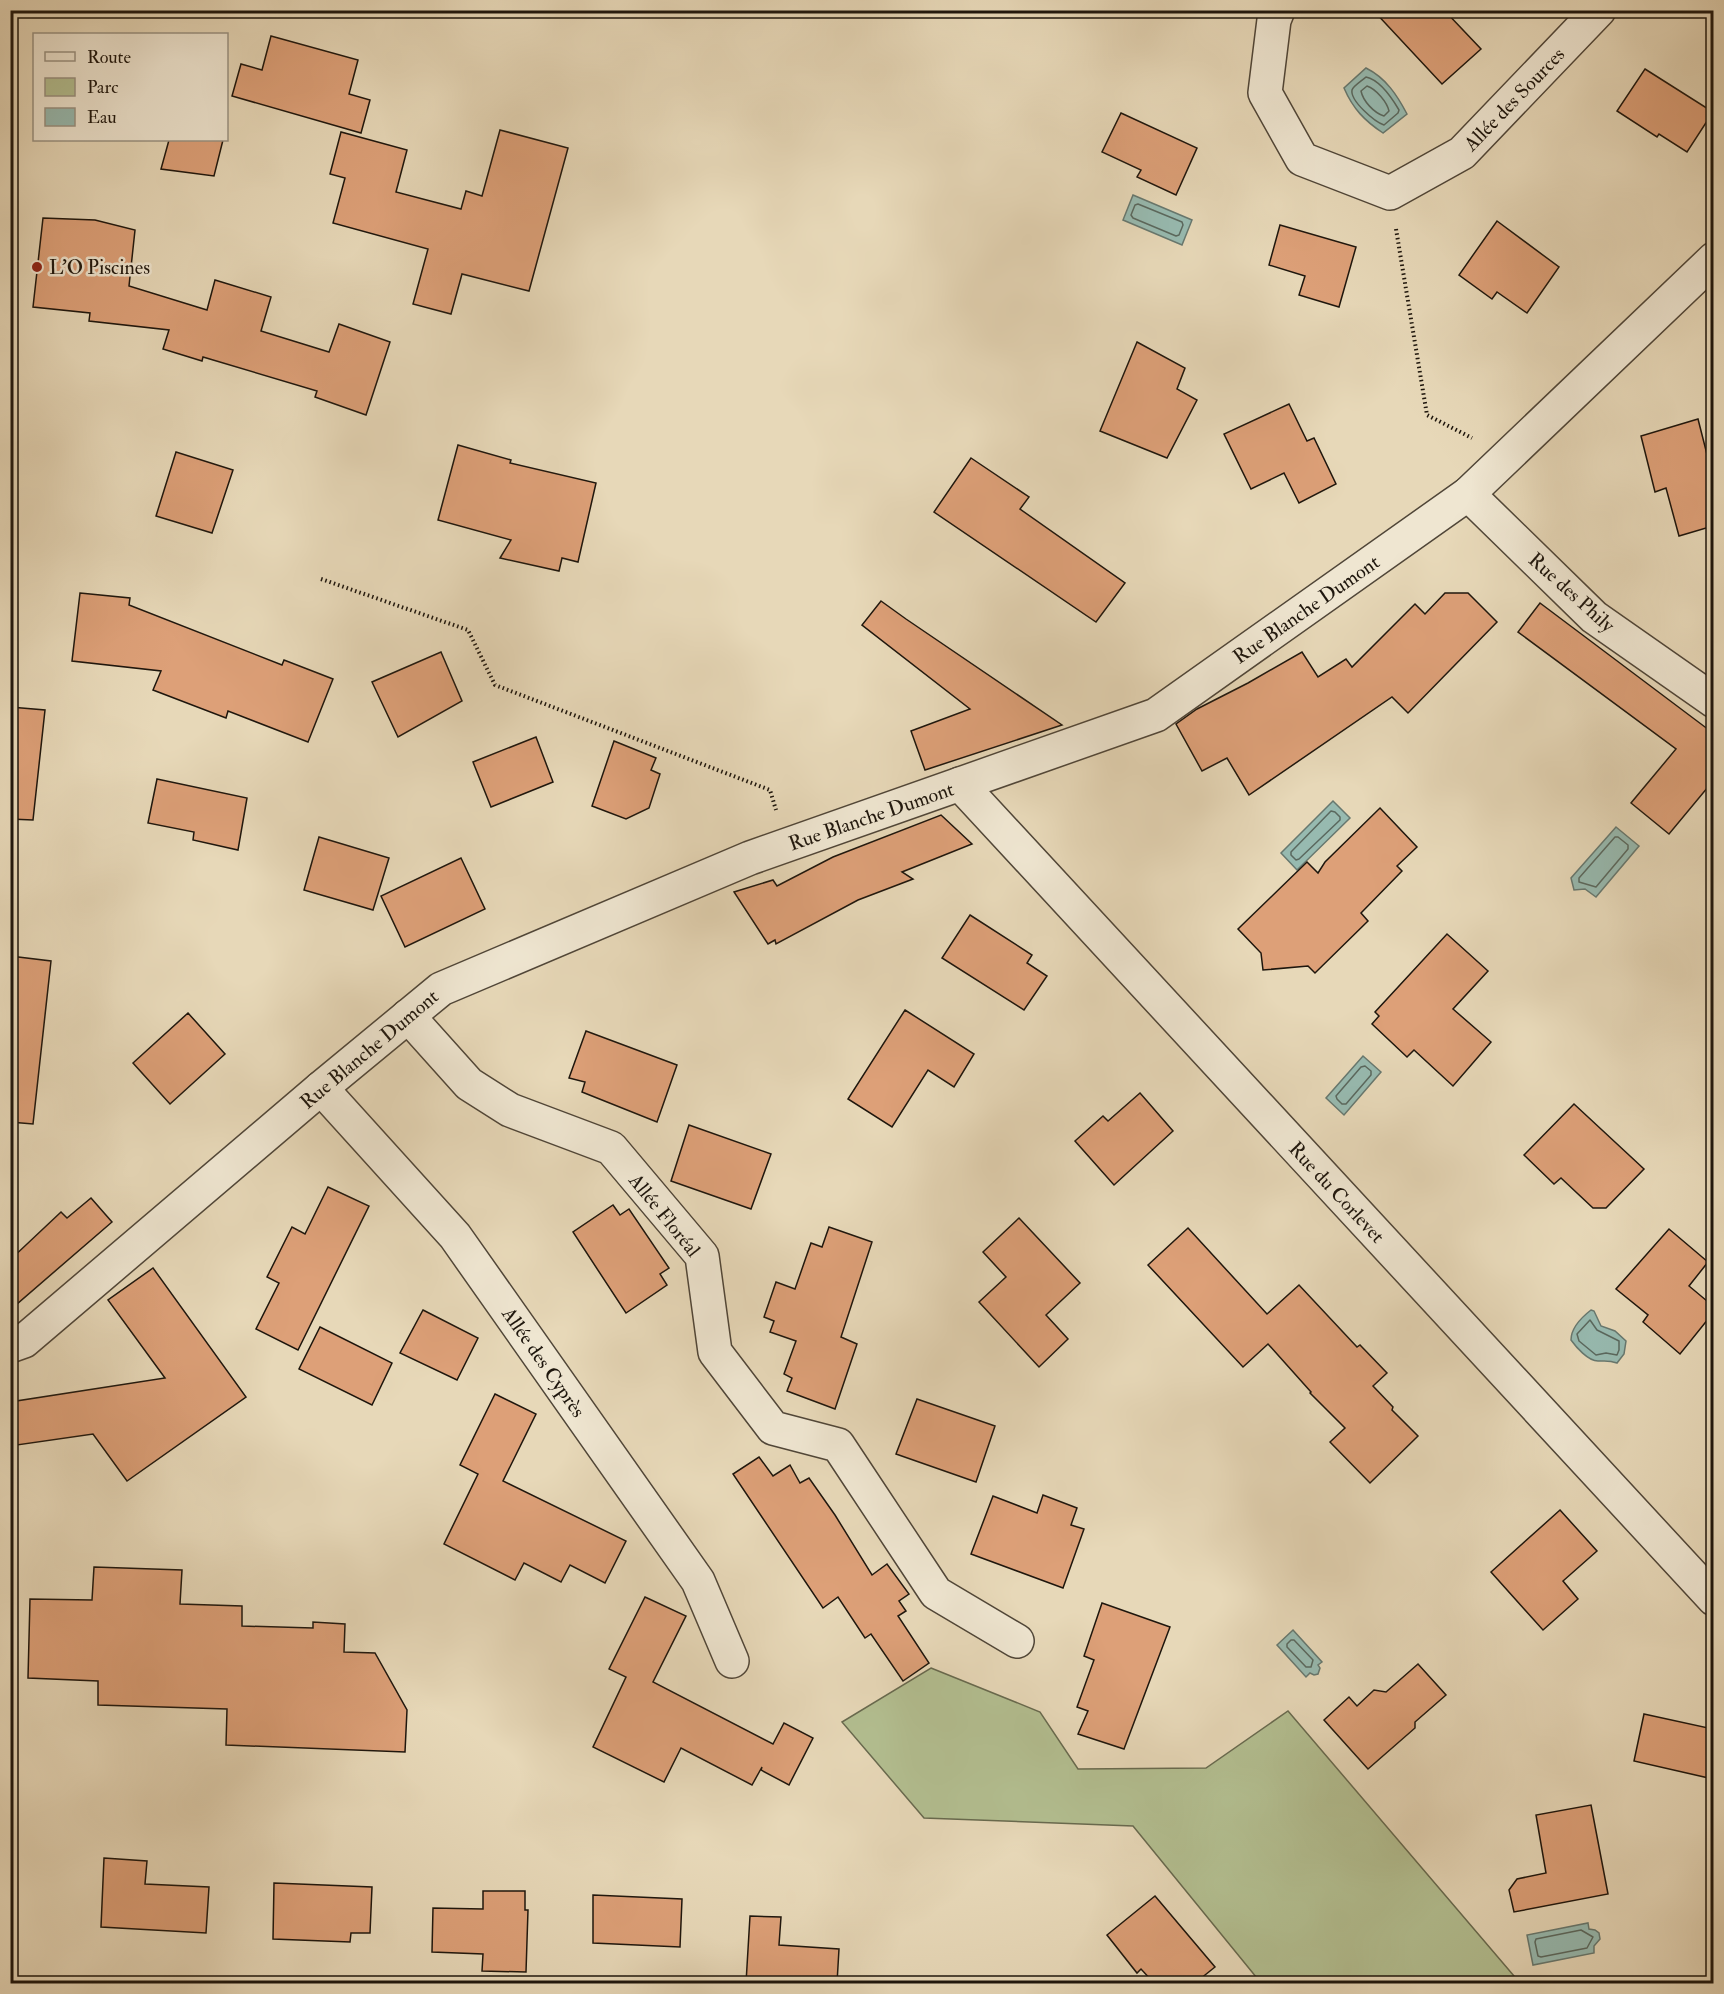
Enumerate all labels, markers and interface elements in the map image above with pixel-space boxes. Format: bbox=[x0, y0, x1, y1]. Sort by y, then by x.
legend bbox=[33, 33, 228, 141]
street label: Allée des Sources bbox=[1458, 42, 1570, 157]
text: Route bbox=[87, 46, 131, 69]
text: Parc bbox=[87, 76, 118, 99]
text: Eau bbox=[87, 106, 117, 129]
place label: L'O Piscines bbox=[49, 255, 150, 280]
marker: L'O Piscines bbox=[30, 260, 44, 274]
street label: Rue des Phily bbox=[1523, 547, 1621, 638]
street label: Rue Blanche Dumont bbox=[1228, 549, 1385, 669]
street label: Rue Blanche Dumont bbox=[785, 776, 958, 856]
street label: Rue Blanche Dumont bbox=[295, 984, 444, 1115]
street label: Rue du Corlevet bbox=[1283, 1136, 1390, 1249]
street label: Allée Floréal bbox=[623, 1168, 706, 1262]
street label: Allée des Cyprès bbox=[495, 1301, 591, 1423]

